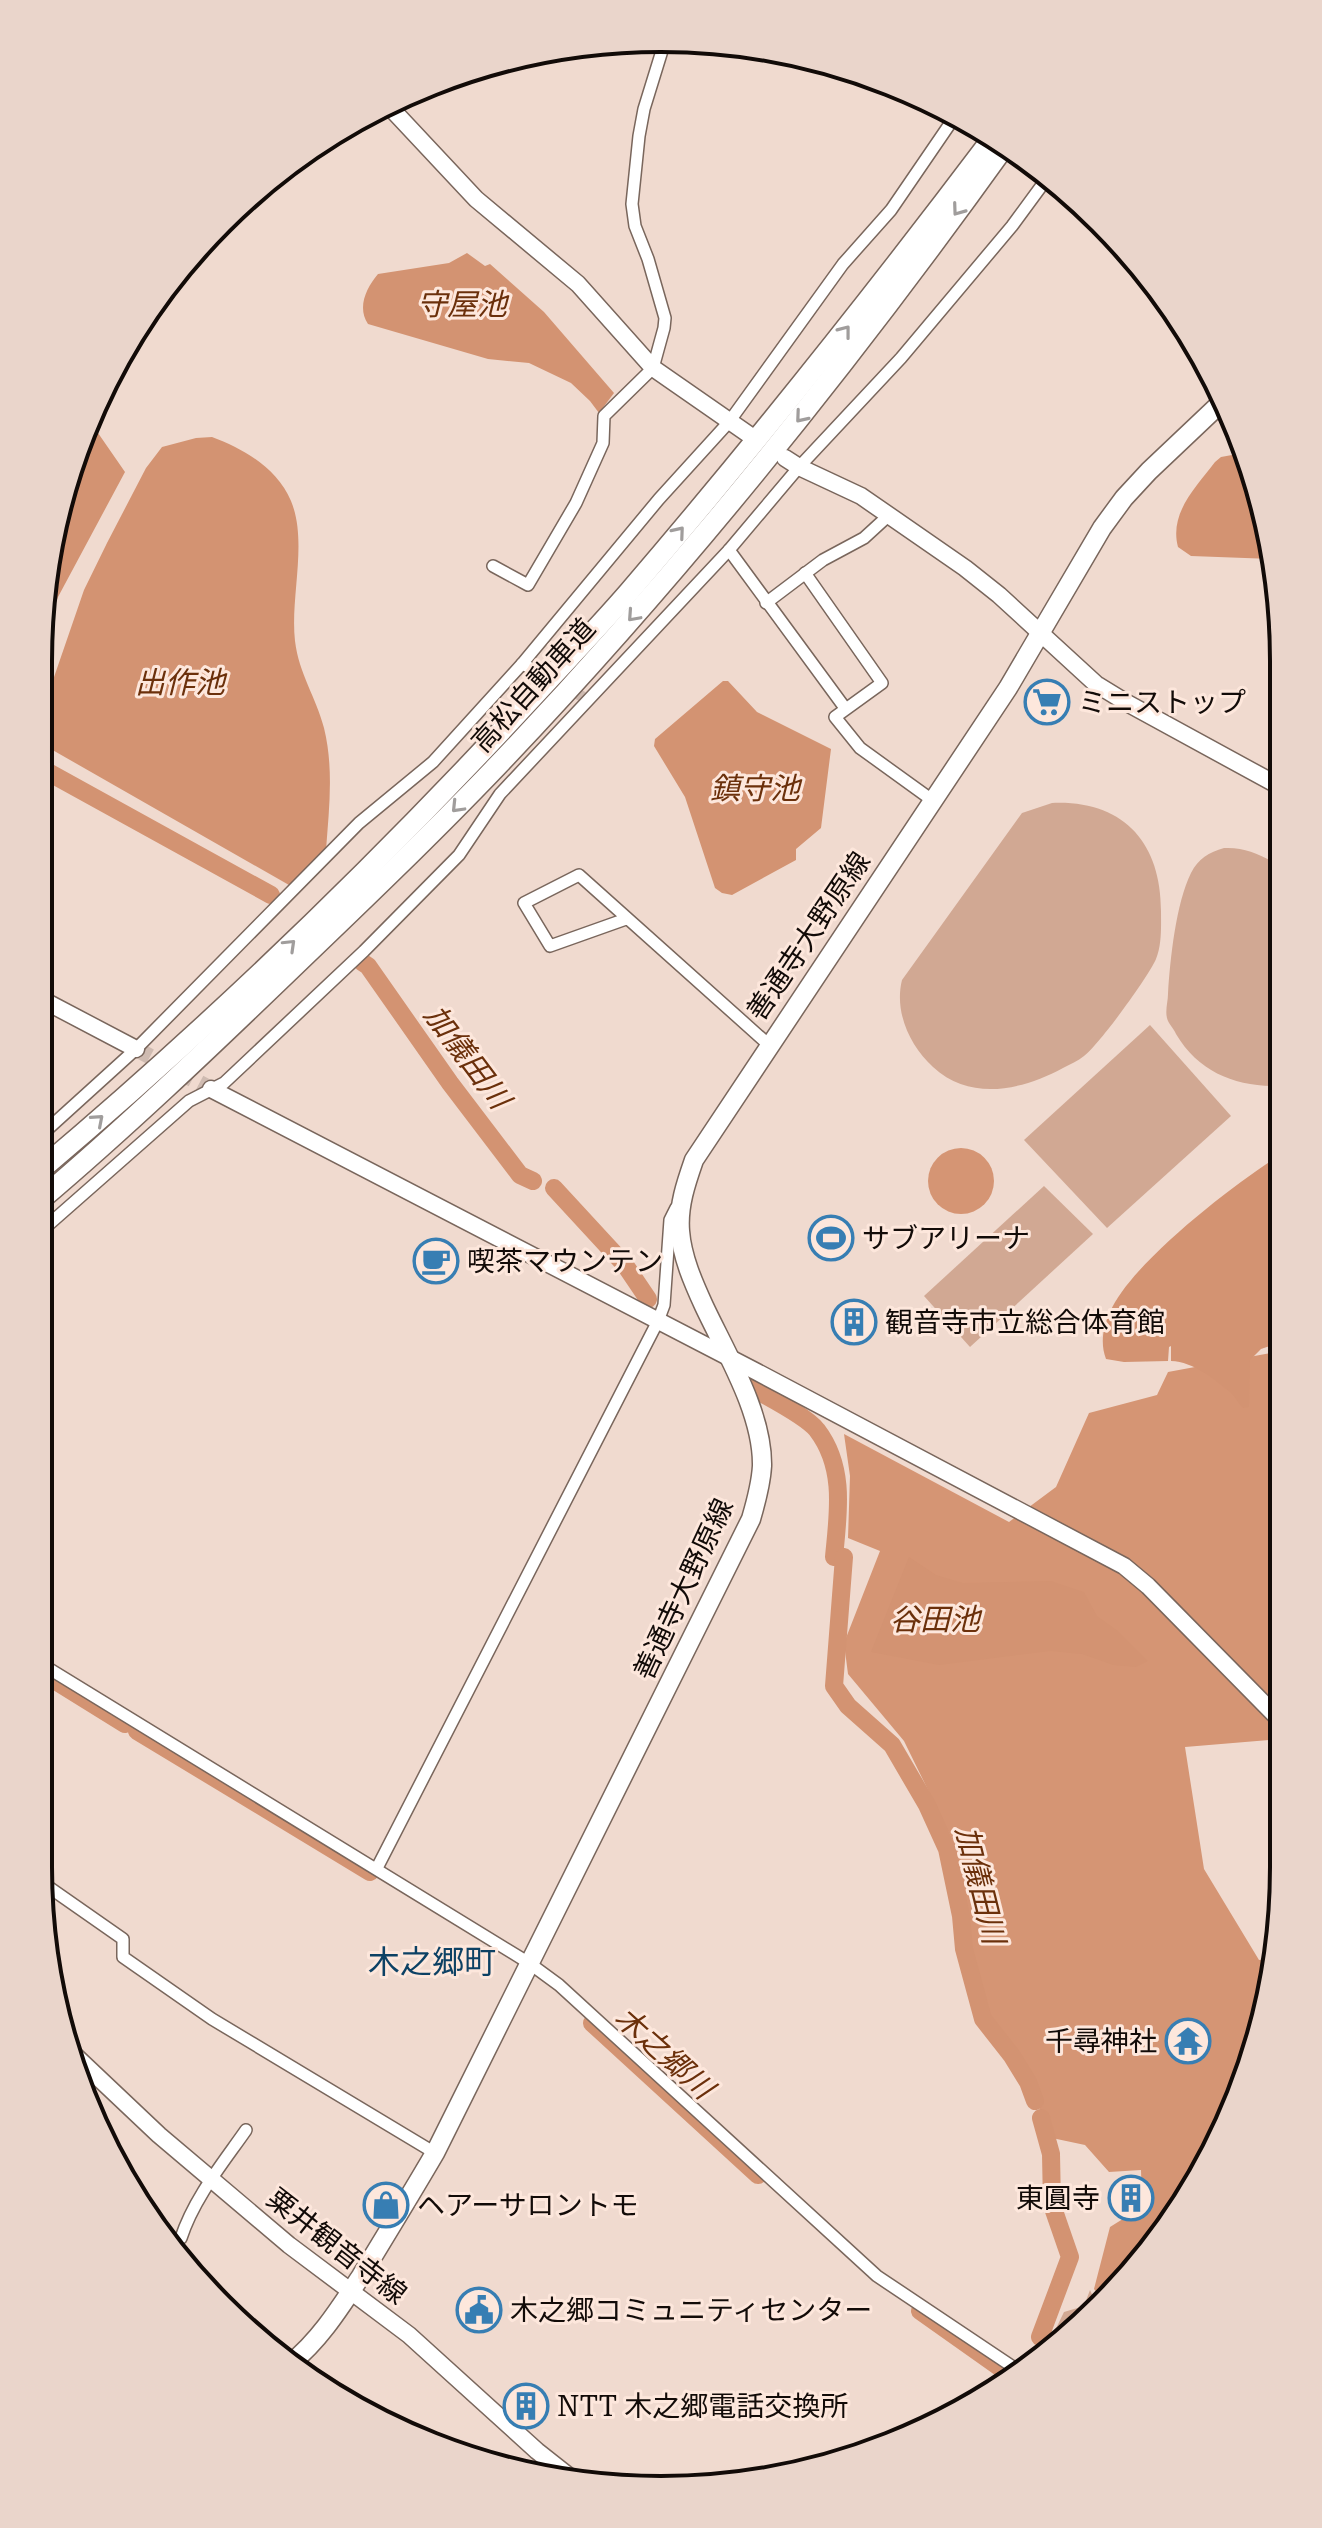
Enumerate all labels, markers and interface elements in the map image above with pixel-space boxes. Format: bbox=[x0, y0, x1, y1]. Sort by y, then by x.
one-way arrow bbox=[953, 202, 968, 216]
water label: 守屋池 bbox=[417, 287, 510, 322]
one-way arrow bbox=[835, 325, 849, 340]
one-way arrow bbox=[796, 408, 811, 423]
one-way arrow bbox=[669, 526, 684, 541]
one-way arrow bbox=[628, 607, 643, 621]
street label: 高松自動車道 bbox=[465, 612, 602, 759]
water label: 出作池 bbox=[135, 665, 228, 700]
supermarket icon: ミニストップ bbox=[1023, 678, 1071, 726]
place label: ミニストップ bbox=[1078, 686, 1246, 719]
water label: 鎮守池 bbox=[710, 771, 803, 806]
one-way arrow bbox=[452, 798, 466, 812]
street label: 善通寺大野原線 bbox=[740, 846, 877, 1027]
one-way arrow bbox=[281, 939, 295, 954]
water label: 加儀田川 bbox=[417, 998, 519, 1118]
one-way arrow bbox=[88, 1115, 103, 1129]
sports icon: サブアリーナ bbox=[807, 1214, 855, 1262]
place label: サブアリーナ bbox=[862, 1222, 1030, 1255]
cafe icon: 喫茶マウンテン bbox=[412, 1237, 460, 1285]
place label: 喫茶マウンテン bbox=[467, 1245, 663, 1278]
building icon: 観音寺市立総合体育館 bbox=[830, 1298, 878, 1346]
place label: 観音寺市立総合体育館 bbox=[885, 1306, 1165, 1339]
street label: 善通寺大野原線 bbox=[627, 1493, 740, 1685]
water label: 谷田池 bbox=[890, 1602, 983, 1637]
water label: 加儀田川 bbox=[949, 1822, 1013, 1950]
district label: 木之郷町 bbox=[368, 1943, 496, 1981]
water label: 木之郷川 bbox=[608, 1999, 723, 2108]
temple icon: 千尋神社 bbox=[1164, 2017, 1212, 2065]
place label: 千尋神社 bbox=[1045, 2025, 1157, 2058]
building icon: 東圓寺 bbox=[1107, 2174, 1155, 2222]
shop icon: ヘアーサロントモ bbox=[362, 2181, 410, 2229]
street label: 粟井観音寺線 bbox=[260, 2182, 413, 2311]
place label: 東圓寺 bbox=[1016, 2182, 1100, 2215]
place label: ヘアーサロントモ bbox=[417, 2189, 639, 2222]
public building icon: 木之郷コミュニティセンター bbox=[455, 2286, 503, 2334]
place label: 木之郷コミュニティセンター bbox=[510, 2294, 872, 2327]
building icon: NTT 木之郷電話交換所 bbox=[502, 2382, 550, 2430]
place label: NTT 木之郷電話交換所 bbox=[557, 2390, 848, 2423]

